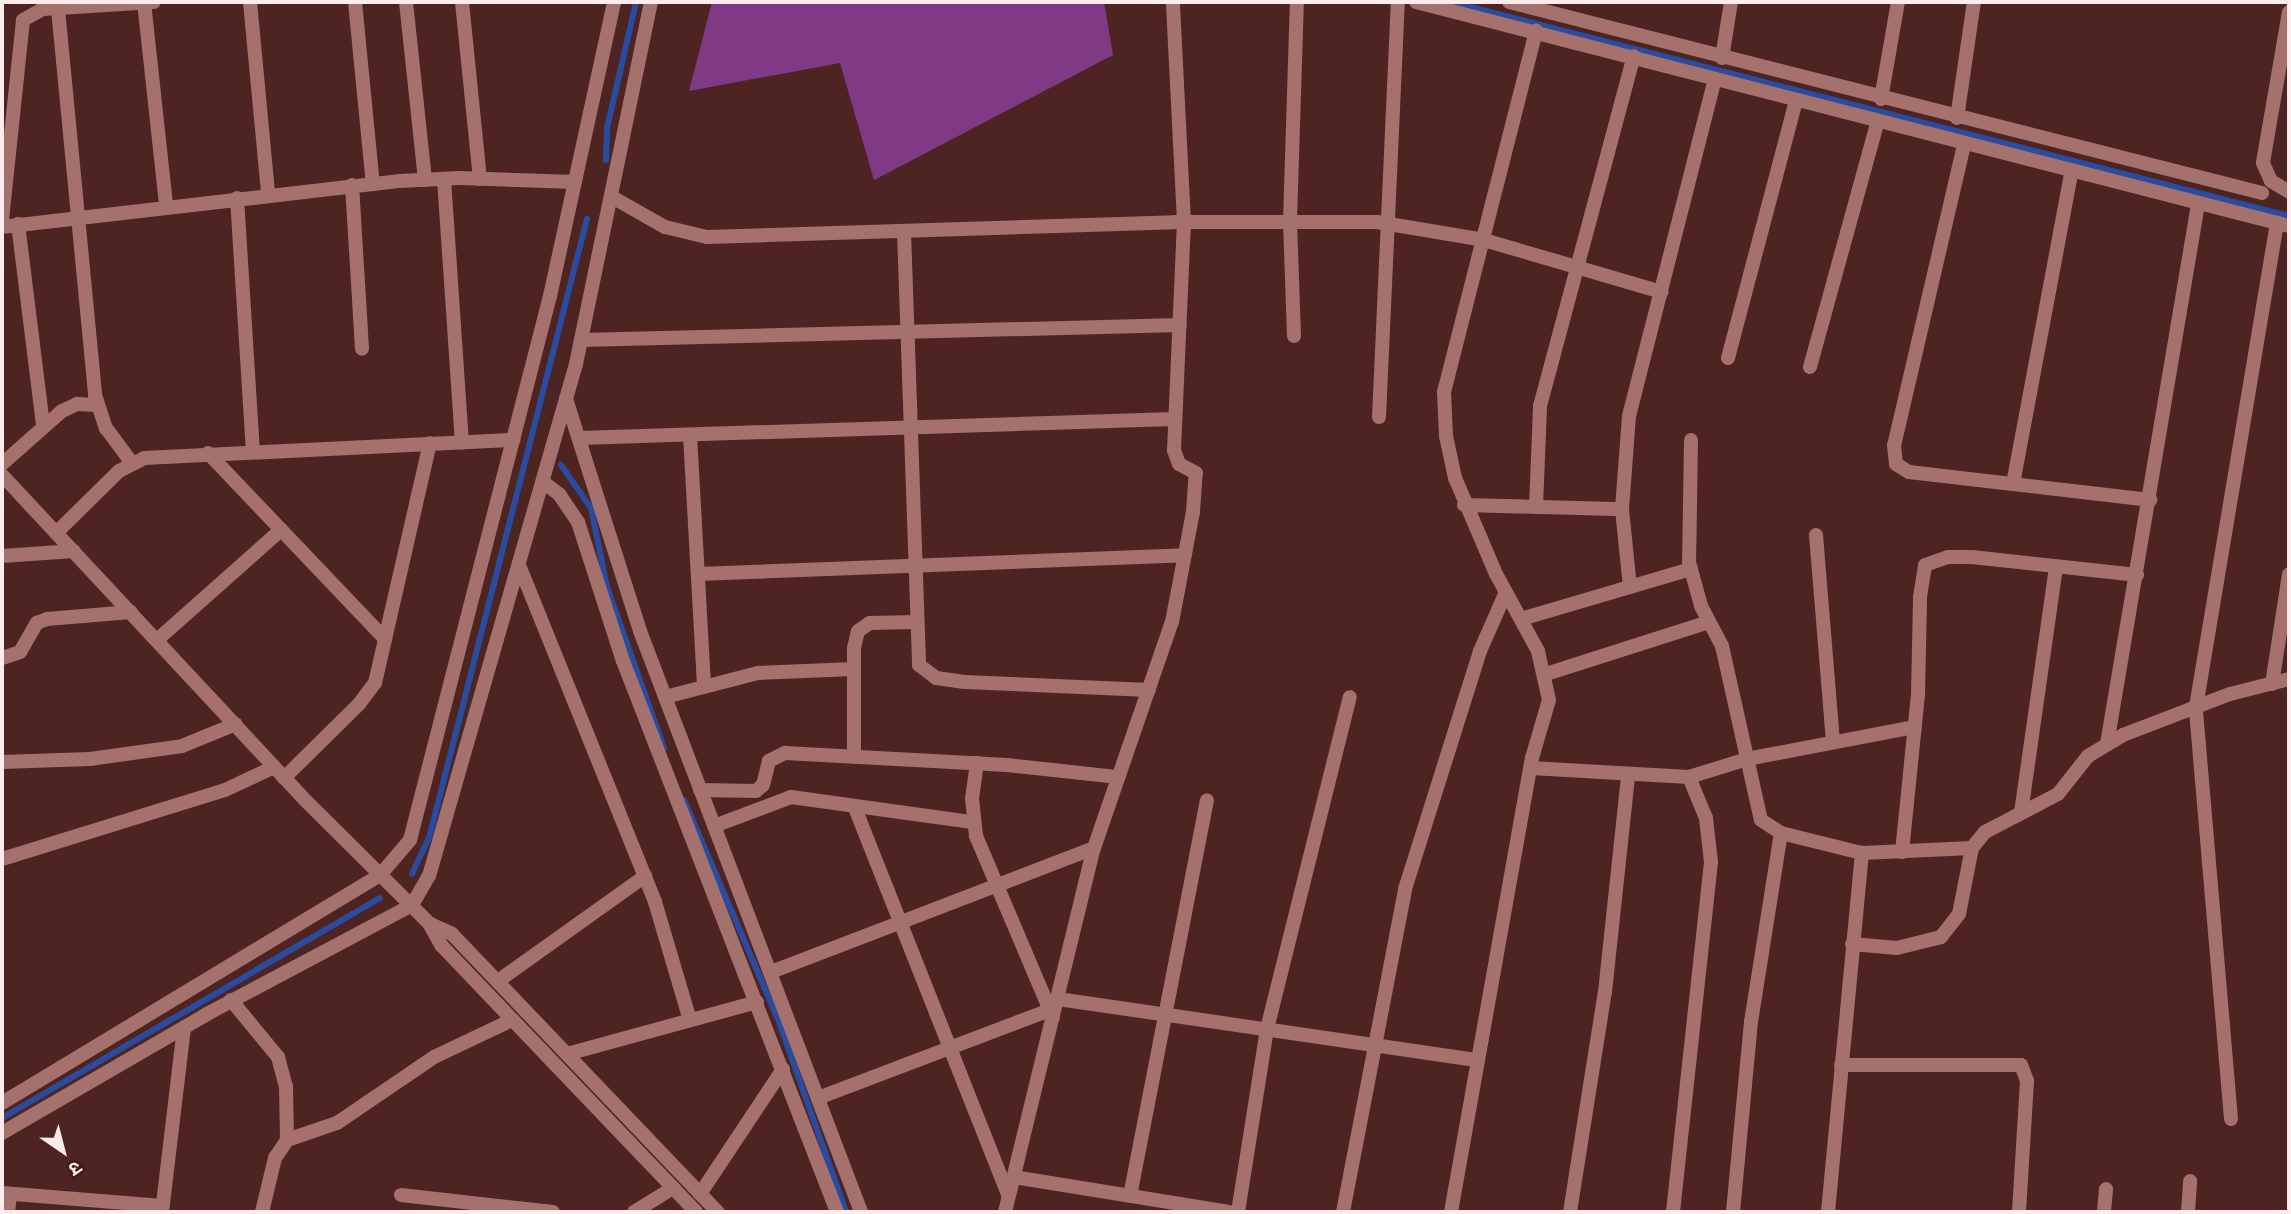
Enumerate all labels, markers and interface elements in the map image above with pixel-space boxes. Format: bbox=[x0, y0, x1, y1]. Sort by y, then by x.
north arrow bbox=[28, 1116, 98, 1186]
text: उ bbox=[64, 1156, 86, 1181]

